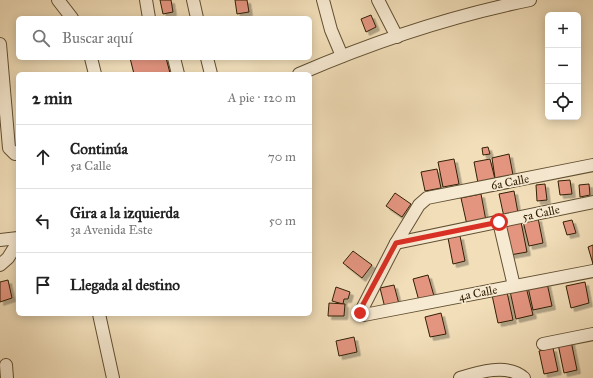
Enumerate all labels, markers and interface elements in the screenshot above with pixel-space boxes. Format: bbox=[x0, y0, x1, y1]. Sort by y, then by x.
map controls bbox=[545, 12, 581, 120]
button: + bbox=[545, 12, 581, 48]
search box bbox=[16, 16, 312, 60]
icon: search bbox=[30, 27, 52, 49]
text: Buscar aquí bbox=[62, 29, 133, 47]
button: − bbox=[545, 48, 581, 84]
button: locate bbox=[545, 84, 581, 120]
text: 2 min bbox=[32, 88, 72, 109]
text: A pie · 120 m bbox=[228, 90, 296, 106]
text: Continúa bbox=[70, 140, 128, 158]
icon: ahead bbox=[32, 146, 54, 168]
text: 70 m bbox=[268, 149, 296, 165]
text: 5a Calle bbox=[70, 158, 111, 174]
street label: 6a Calle bbox=[490, 171, 530, 193]
street label: 5a Calle bbox=[521, 202, 561, 224]
text: Gira a la izquierda bbox=[70, 204, 179, 222]
icon: left bbox=[32, 210, 54, 232]
text: 50 m bbox=[269, 213, 296, 229]
route start bbox=[490, 213, 508, 231]
text: 3a Avenida Este bbox=[70, 222, 153, 238]
icon: arrive bbox=[32, 274, 54, 296]
text: Llegada al destino bbox=[70, 276, 180, 294]
street label: 4a Calle bbox=[457, 282, 499, 304]
route end bbox=[351, 304, 369, 322]

